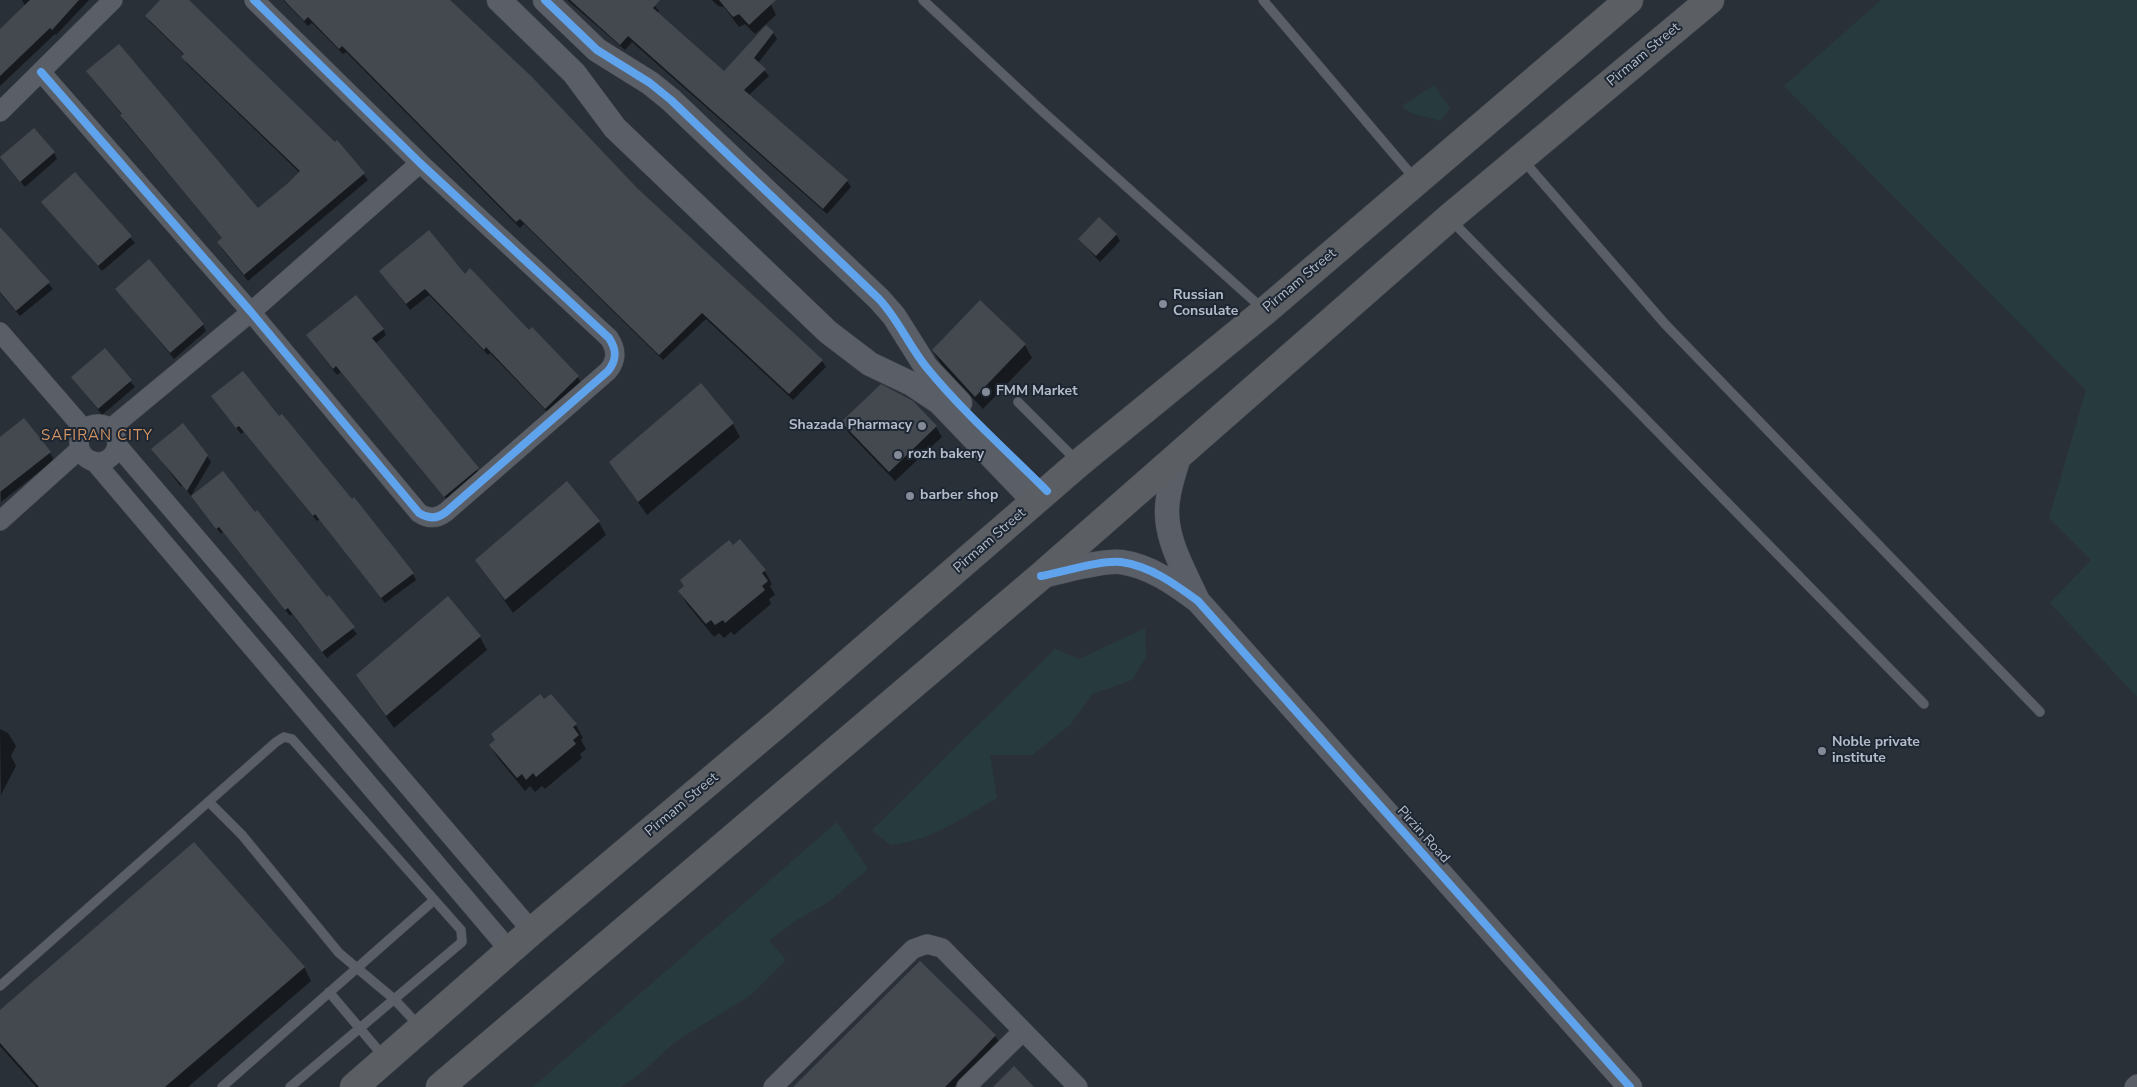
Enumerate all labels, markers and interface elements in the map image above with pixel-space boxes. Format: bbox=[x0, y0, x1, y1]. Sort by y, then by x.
street label: Pirmam Street bbox=[1604, 20, 1684, 90]
street label: Pirmam Street bbox=[1260, 246, 1340, 316]
place label: Russian Consulate bbox=[1173, 288, 1238, 321]
marker: Russian Consulate bbox=[1157, 298, 1169, 310]
place label: FMM Market bbox=[996, 384, 1078, 400]
marker: FMM Market bbox=[980, 386, 992, 398]
place label: Shazada Pharmacy bbox=[789, 418, 912, 434]
marker: Shazada Pharmacy bbox=[916, 420, 928, 432]
district label: SAFIRAN CITY bbox=[40, 427, 154, 445]
place label: rozh bakery bbox=[908, 447, 984, 463]
marker: rozh bakery bbox=[892, 449, 904, 461]
place label: barber shop bbox=[920, 488, 998, 504]
marker: barber shop bbox=[904, 490, 916, 502]
street label: Pirmam Street bbox=[950, 505, 1030, 577]
place label: Noble private institute bbox=[1832, 735, 1920, 768]
marker: Noble private institute bbox=[1816, 745, 1828, 757]
street label: Pirmam Street bbox=[642, 770, 722, 840]
street label: Pirzin Road bbox=[1393, 803, 1453, 867]

